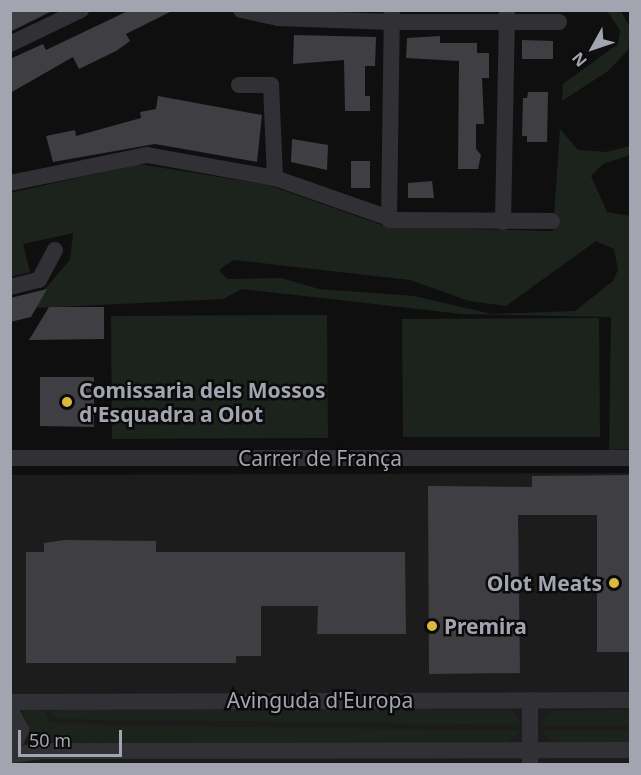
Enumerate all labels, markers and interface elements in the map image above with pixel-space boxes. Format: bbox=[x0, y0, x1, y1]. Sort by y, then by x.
north arrow bbox=[563, 18, 623, 78]
text: N bbox=[567, 48, 592, 72]
place label: Comissaria dels Mossos d'Esquadra a Olot bbox=[79, 377, 325, 427]
marker: Comissaria dels Mossos d'Esquadra a Olot bbox=[60, 395, 74, 409]
street label: Carrer de França bbox=[238, 445, 402, 471]
place label: Olot Meats bbox=[487, 570, 602, 596]
marker: Olot Meats bbox=[607, 576, 621, 590]
place label: Premira bbox=[444, 613, 527, 639]
marker: Premira bbox=[425, 619, 439, 633]
street label: Avinguda d'Europa bbox=[227, 687, 413, 713]
scale bar bbox=[21, 718, 124, 756]
text: 50 m bbox=[29, 728, 71, 752]

